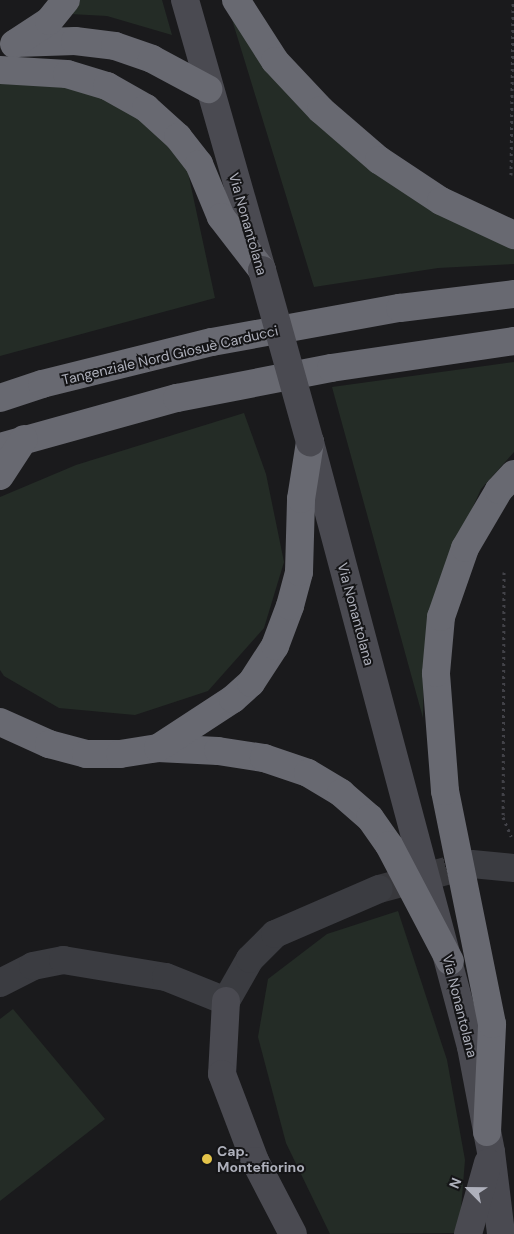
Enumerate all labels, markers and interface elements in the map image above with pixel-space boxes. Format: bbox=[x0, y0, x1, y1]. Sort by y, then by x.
street label: Via Nonantolana bbox=[225, 171, 271, 277]
street label: Tangenziale Nord Giosuè Carducci bbox=[60, 322, 280, 388]
street label: Via Nonantolana bbox=[334, 561, 378, 667]
street label: Via Nonantolana bbox=[439, 953, 481, 1059]
place label: Cap. Montefiorino bbox=[217, 1143, 305, 1176]
marker: Cap. Montefiorino bbox=[201, 1153, 213, 1165]
north arrow bbox=[444, 1164, 494, 1214]
text: N bbox=[445, 1175, 465, 1191]

